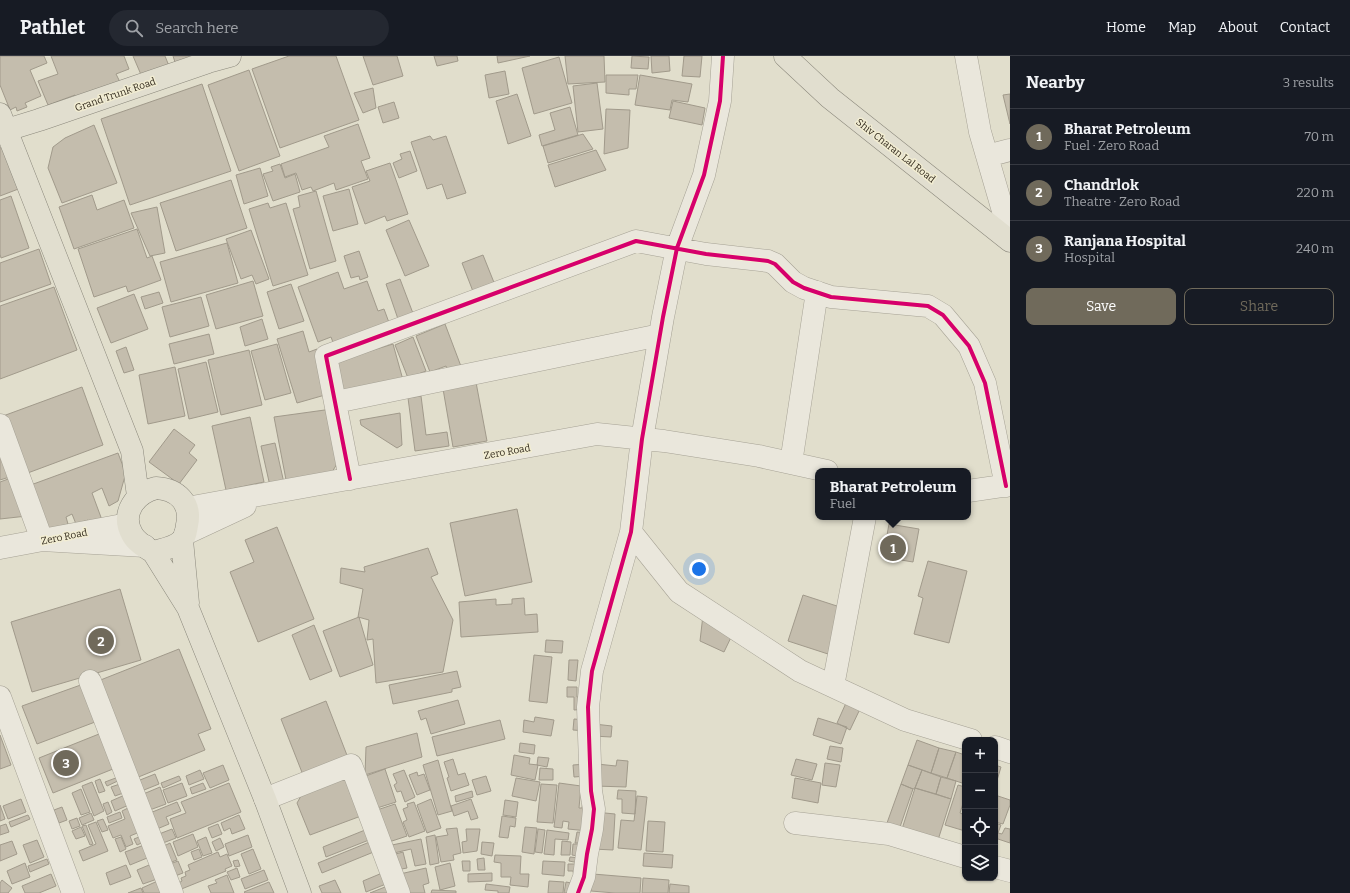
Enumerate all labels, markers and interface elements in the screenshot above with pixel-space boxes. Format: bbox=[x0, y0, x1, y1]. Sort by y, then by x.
search box bbox=[109, 10, 389, 46]
text: Pathlet bbox=[20, 16, 85, 39]
icon: search bbox=[123, 17, 145, 39]
text: Search here bbox=[155, 19, 238, 37]
text: Home bbox=[1106, 19, 1146, 36]
text: Map bbox=[1168, 19, 1196, 36]
text: About bbox=[1218, 19, 1258, 36]
text: Contact bbox=[1280, 19, 1330, 36]
text: Nearby bbox=[1026, 72, 1085, 93]
street label: Grand Trunk Road bbox=[73, 75, 157, 114]
text: 3 results bbox=[1283, 75, 1334, 90]
street label: Shiv Charan Lal Road bbox=[853, 116, 937, 186]
text: Bharat Petroleum bbox=[1064, 120, 1191, 138]
text: 1 bbox=[1036, 129, 1042, 144]
text: 70 m bbox=[1304, 129, 1334, 144]
text: Fuel · Zero Road bbox=[1064, 138, 1159, 153]
text: Chandrlok bbox=[1064, 176, 1139, 194]
text: 2 bbox=[1035, 185, 1043, 200]
text: 220 m bbox=[1297, 185, 1334, 200]
text: Theatre · Zero Road bbox=[1064, 194, 1180, 209]
text: Ranjana Hospital bbox=[1064, 232, 1186, 250]
text: 3 bbox=[1035, 241, 1043, 256]
text: 240 m bbox=[1296, 241, 1334, 256]
text: Hospital bbox=[1064, 250, 1115, 265]
button: Save bbox=[1026, 288, 1176, 325]
button: Share bbox=[1184, 288, 1334, 325]
street label: Zero Road bbox=[483, 442, 531, 462]
popup bbox=[815, 468, 971, 520]
text: Bharat Petroleum bbox=[830, 478, 956, 496]
text: Fuel bbox=[830, 496, 856, 511]
street label: Zero Road bbox=[40, 527, 88, 547]
pin: 1 bbox=[880, 533, 906, 563]
your location bbox=[689, 559, 709, 579]
pin: 2 bbox=[88, 626, 114, 656]
map controls bbox=[962, 737, 998, 881]
button: + bbox=[962, 737, 998, 773]
pin: 3 bbox=[53, 748, 79, 778]
button: − bbox=[962, 773, 998, 809]
button: locate bbox=[962, 809, 998, 845]
button: layers bbox=[962, 845, 998, 881]

